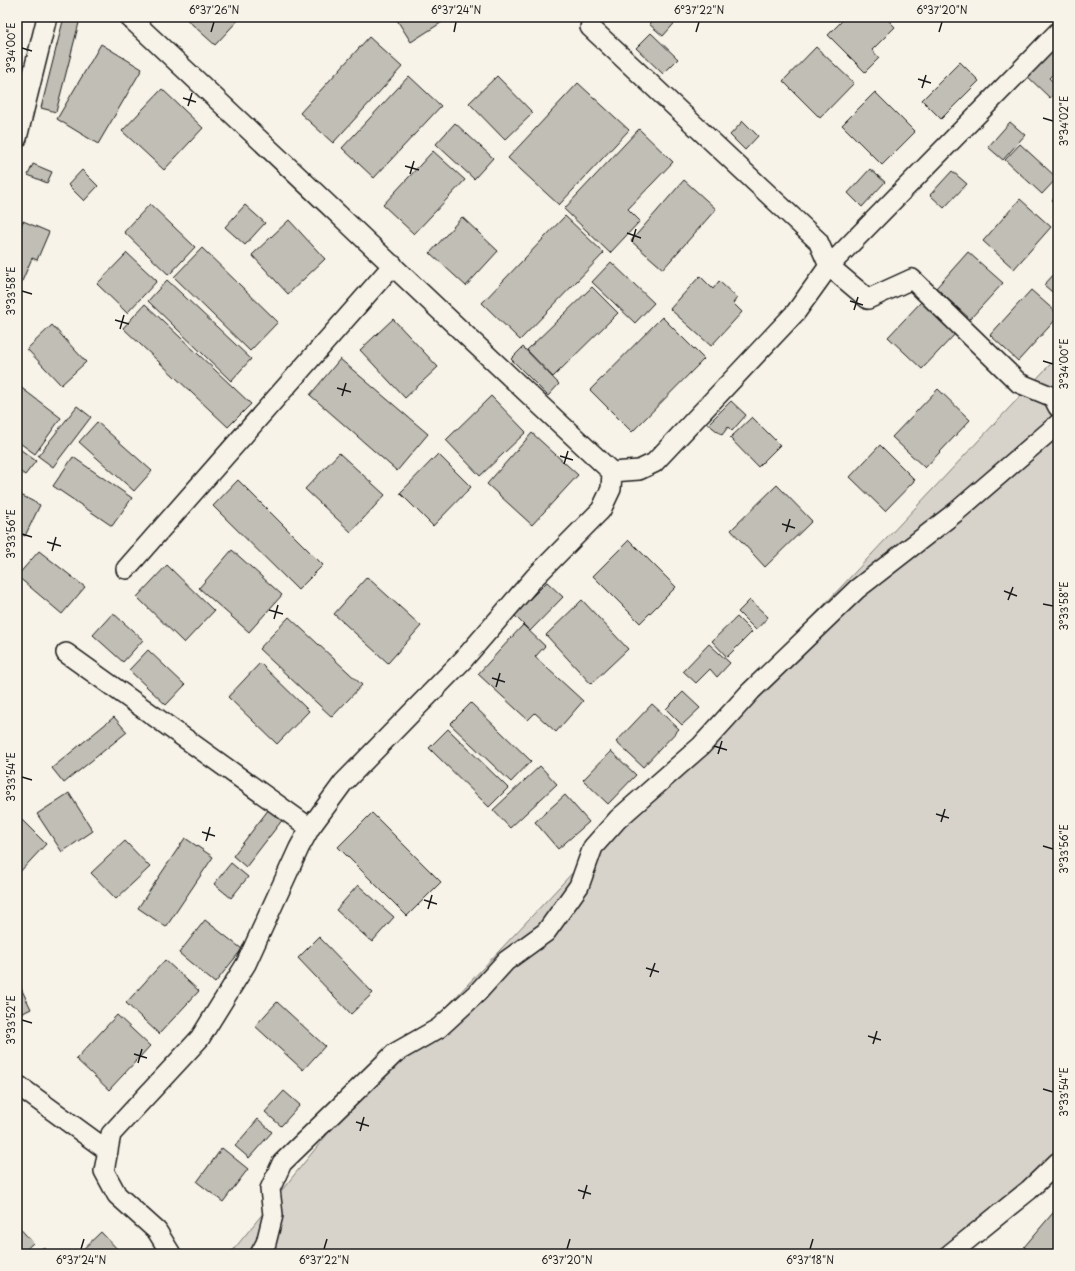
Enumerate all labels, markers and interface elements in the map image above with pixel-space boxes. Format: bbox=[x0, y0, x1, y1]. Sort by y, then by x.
text: 6°37'26"N bbox=[189, 2, 240, 17]
text: 6°37'24"N bbox=[431, 2, 481, 17]
text: 6°37'22"N bbox=[674, 2, 724, 17]
text: 6°37'20"N bbox=[916, 2, 968, 17]
text: 3°34'00"E bbox=[3, 23, 18, 74]
text: 3°34'02"E bbox=[1056, 96, 1071, 146]
text: 3°33'58"E bbox=[3, 266, 18, 316]
text: 3°34'00"E bbox=[1056, 339, 1071, 390]
text: 3°33'56"E bbox=[3, 509, 18, 559]
text: 3°33'58"E bbox=[1056, 581, 1071, 631]
text: 3°33'54"E bbox=[3, 752, 18, 802]
text: 3°33'56"E bbox=[1056, 824, 1071, 874]
text: 3°33'52"E bbox=[3, 995, 18, 1045]
text: 3°33'54"E bbox=[1056, 1067, 1071, 1117]
text: 6°37'24"N bbox=[56, 1252, 106, 1267]
text: 6°37'22"N bbox=[299, 1252, 349, 1267]
text: 6°37'20"N bbox=[541, 1252, 593, 1267]
text: 6°37'18"N bbox=[786, 1252, 834, 1267]

